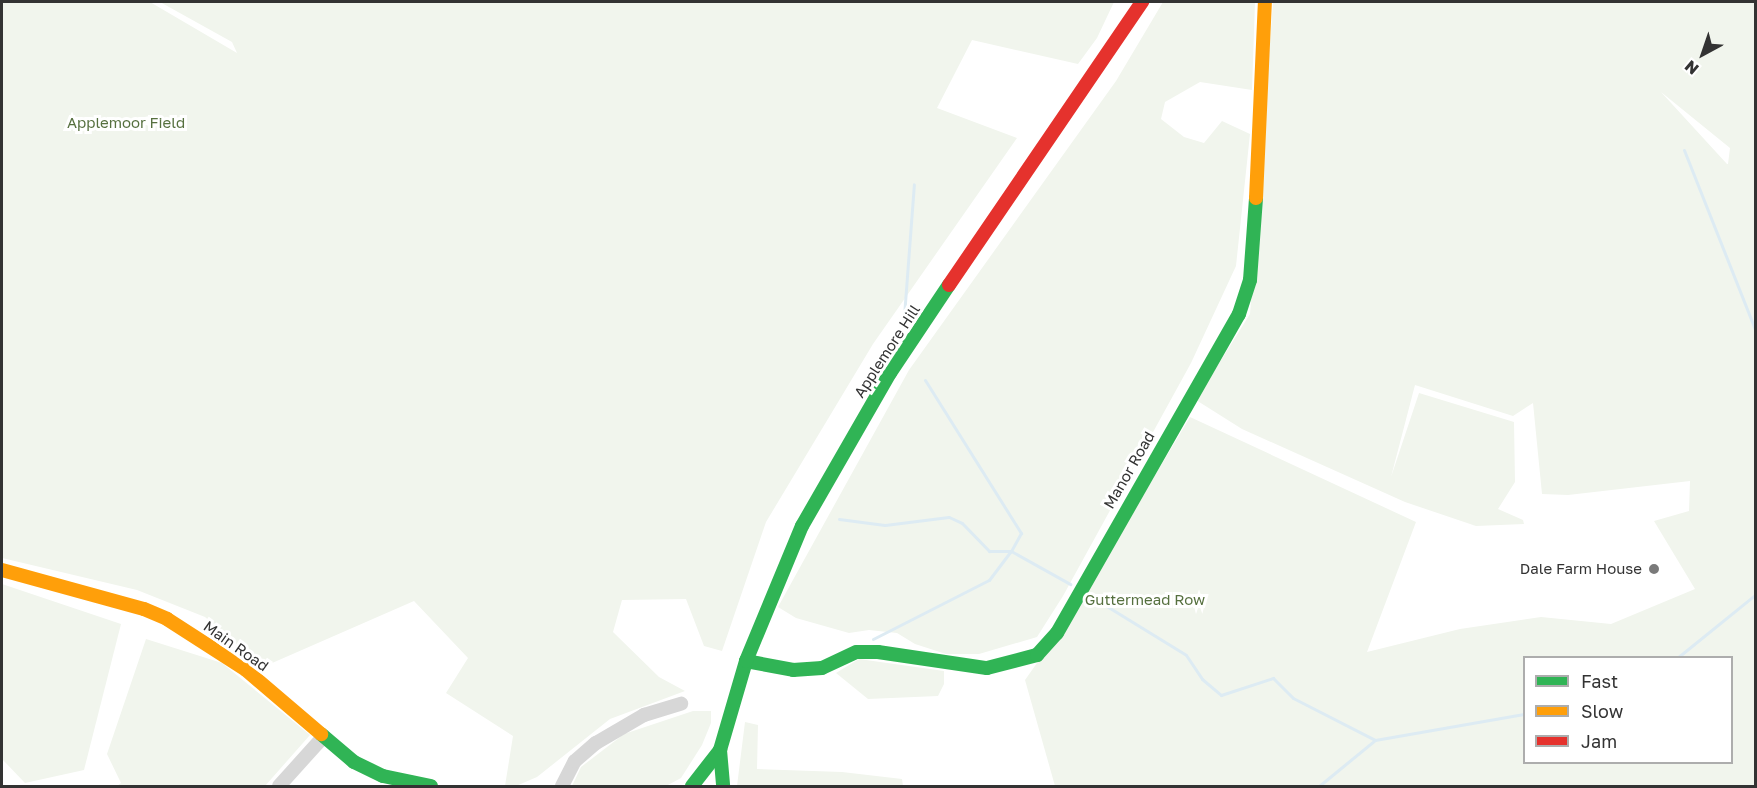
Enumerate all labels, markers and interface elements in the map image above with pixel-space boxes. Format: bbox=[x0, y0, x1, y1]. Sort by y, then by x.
north arrow bbox=[1673, 24, 1733, 84]
text: N bbox=[1680, 56, 1703, 79]
park label: Applemoor Field bbox=[67, 114, 185, 132]
street label: Applemore Hill bbox=[850, 301, 924, 401]
street label: Manor Road bbox=[1100, 428, 1158, 512]
place label: Dale Farm House bbox=[1520, 560, 1642, 578]
marker: Dale Farm House bbox=[1647, 562, 1661, 576]
park label: Guttermead Row bbox=[1085, 591, 1205, 609]
street label: Main Road bbox=[200, 617, 272, 675]
legend bbox=[1523, 656, 1733, 764]
text: Fast bbox=[1581, 670, 1618, 692]
text: Slow bbox=[1581, 700, 1623, 722]
text: Jam bbox=[1581, 730, 1617, 752]

